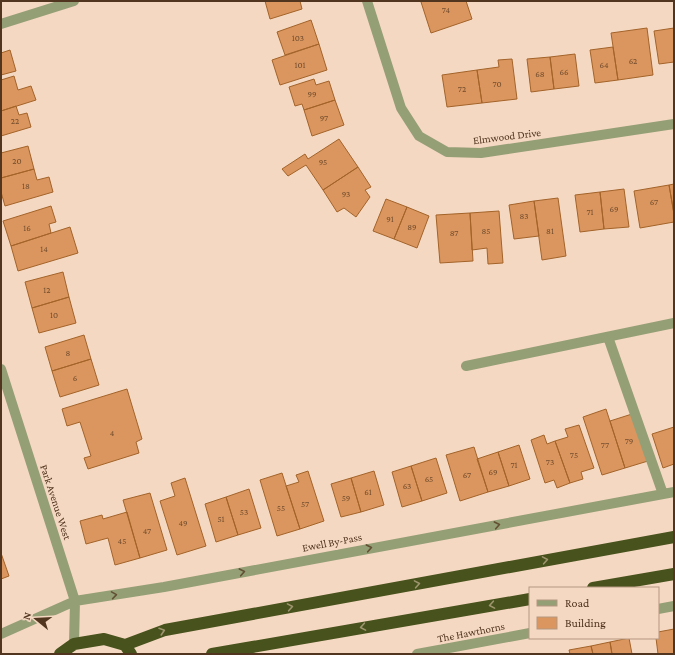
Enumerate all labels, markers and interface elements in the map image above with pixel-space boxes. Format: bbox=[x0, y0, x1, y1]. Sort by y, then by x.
house number: 74 bbox=[442, 5, 451, 15]
house number: 103 bbox=[292, 33, 304, 43]
house number: 62 bbox=[629, 56, 637, 66]
house number: 101 bbox=[294, 60, 306, 70]
house number: 64 bbox=[599, 60, 609, 70]
house number: 66 bbox=[559, 67, 569, 77]
house number: 68 bbox=[535, 69, 545, 79]
house number: 70 bbox=[492, 79, 502, 89]
house number: 72 bbox=[458, 84, 466, 94]
house number: 99 bbox=[307, 89, 317, 99]
house number: 97 bbox=[320, 113, 328, 123]
house number: 22 bbox=[11, 116, 19, 126]
street label: Elmwood Drive bbox=[472, 126, 542, 146]
house number: 20 bbox=[12, 156, 22, 166]
house number: 95 bbox=[319, 157, 327, 167]
house number: 18 bbox=[22, 181, 30, 191]
house number: 93 bbox=[342, 189, 350, 199]
house number: 67 bbox=[650, 197, 658, 207]
house number: 69 bbox=[610, 204, 619, 214]
house number: 71 bbox=[586, 207, 594, 217]
house number: 83 bbox=[520, 211, 528, 221]
house number: 91 bbox=[386, 214, 394, 224]
house number: 89 bbox=[407, 222, 417, 232]
house number: 16 bbox=[23, 223, 31, 233]
house number: 85 bbox=[482, 226, 490, 236]
house number: 81 bbox=[546, 226, 554, 236]
house number: 87 bbox=[450, 228, 458, 238]
house number: 14 bbox=[40, 244, 48, 254]
house number: 12 bbox=[43, 285, 51, 295]
house number: 10 bbox=[50, 310, 58, 320]
house number: 8 bbox=[66, 348, 71, 358]
house number: 6 bbox=[73, 373, 78, 383]
house number: 4 bbox=[110, 428, 115, 438]
house number: 79 bbox=[625, 436, 634, 446]
house number: 77 bbox=[601, 440, 609, 450]
house number: 75 bbox=[570, 450, 578, 460]
house number: 73 bbox=[546, 457, 554, 467]
house number: 71 bbox=[510, 460, 518, 470]
street label: Park Avenue West bbox=[38, 463, 74, 542]
house number: 69 bbox=[489, 467, 498, 477]
house number: 67 bbox=[463, 470, 471, 480]
house number: 65 bbox=[425, 474, 433, 484]
house number: 63 bbox=[403, 481, 411, 491]
house number: 61 bbox=[364, 487, 372, 497]
house number: 59 bbox=[342, 493, 351, 503]
house number: 57 bbox=[301, 499, 309, 509]
house number: 55 bbox=[277, 503, 285, 513]
house number: 53 bbox=[240, 507, 248, 517]
house number: 51 bbox=[217, 514, 225, 524]
house number: 49 bbox=[178, 518, 188, 528]
one-way arrow bbox=[494, 521, 500, 529]
house number: 47 bbox=[143, 526, 151, 536]
street label: Ewell By-Pass bbox=[301, 530, 363, 555]
house number: 45 bbox=[118, 536, 126, 546]
one-way arrow bbox=[366, 545, 372, 553]
one-way arrow bbox=[542, 557, 548, 565]
one-way arrow bbox=[238, 568, 245, 577]
one-way arrow bbox=[414, 580, 421, 588]
legend bbox=[529, 587, 659, 639]
one-way arrow bbox=[110, 591, 117, 599]
text: Road bbox=[565, 596, 590, 610]
north arrow bbox=[16, 599, 56, 639]
one-way arrow bbox=[488, 601, 495, 609]
one-way arrow bbox=[286, 603, 293, 612]
text: N bbox=[20, 610, 34, 621]
text: Building bbox=[565, 616, 606, 630]
street label: The Hawthorns bbox=[436, 620, 506, 644]
one-way arrow bbox=[360, 623, 367, 631]
one-way arrow bbox=[158, 627, 165, 636]

